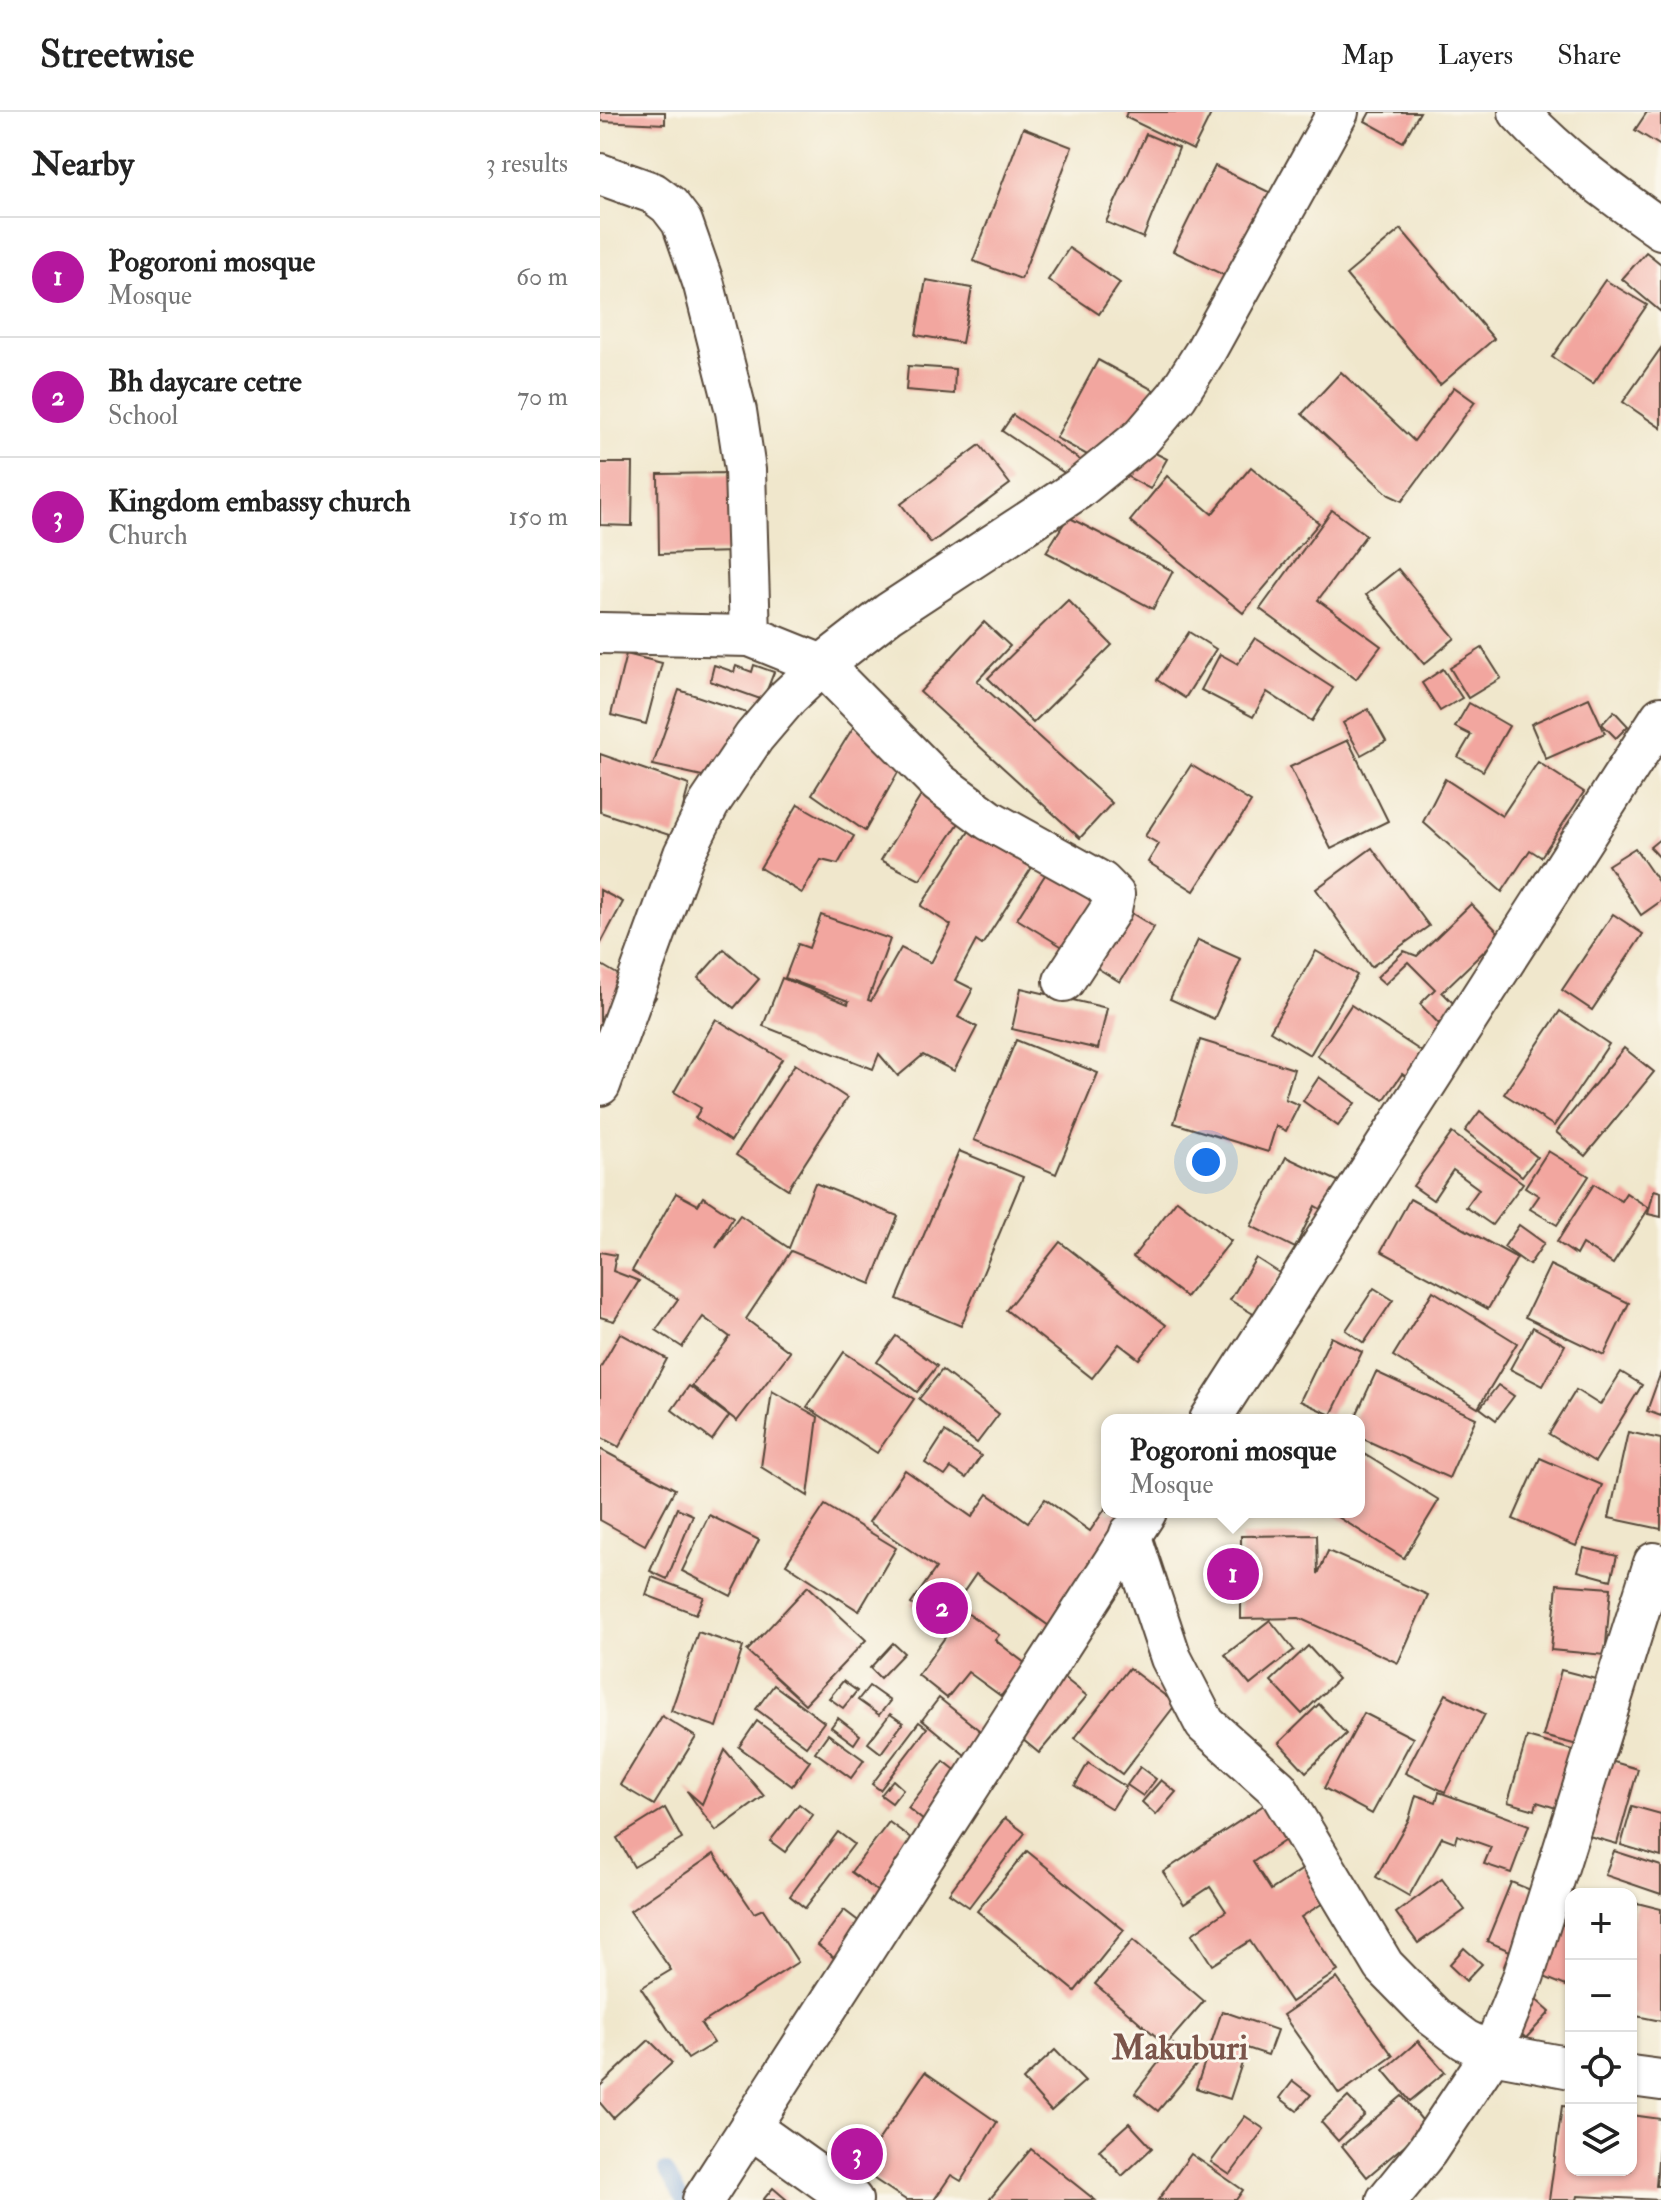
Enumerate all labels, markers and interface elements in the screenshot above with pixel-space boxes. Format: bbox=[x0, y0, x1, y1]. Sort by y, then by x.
text: Streetwise bbox=[40, 31, 194, 79]
text: Map bbox=[1341, 38, 1394, 73]
text: Layers bbox=[1438, 38, 1513, 73]
text: Share bbox=[1557, 38, 1621, 73]
text: Nearby bbox=[32, 143, 134, 186]
text: 3 results bbox=[486, 148, 568, 180]
text: Pogoroni mosque bbox=[108, 243, 315, 280]
text: 1 bbox=[53, 261, 63, 293]
text: 60 m bbox=[516, 261, 568, 293]
text: Mosque bbox=[108, 280, 192, 312]
text: Bh daycare cetre bbox=[108, 363, 302, 400]
text: 2 bbox=[51, 381, 65, 413]
text: 70 m bbox=[517, 381, 568, 413]
text: School bbox=[108, 400, 178, 432]
text: Kingdom embassy church bbox=[108, 483, 411, 520]
text: 3 bbox=[53, 501, 63, 533]
text: 150 m bbox=[509, 501, 568, 533]
text: Church bbox=[108, 520, 188, 552]
your location bbox=[1186, 1142, 1226, 1182]
popup bbox=[1101, 1414, 1365, 1518]
text: Pogoroni mosque bbox=[1129, 1432, 1337, 1469]
text: Mosque bbox=[1129, 1469, 1213, 1501]
pin: 1 bbox=[1207, 1544, 1259, 1604]
pin: 2 bbox=[916, 1578, 968, 1638]
map controls bbox=[1565, 1888, 1637, 2176]
button: + bbox=[1565, 1888, 1637, 1960]
button: − bbox=[1565, 1960, 1637, 2032]
district label: Makuburi bbox=[1111, 2027, 1248, 2070]
button: locate bbox=[1565, 2032, 1637, 2104]
button: layers bbox=[1565, 2104, 1637, 2176]
pin: 3 bbox=[831, 2124, 883, 2184]

